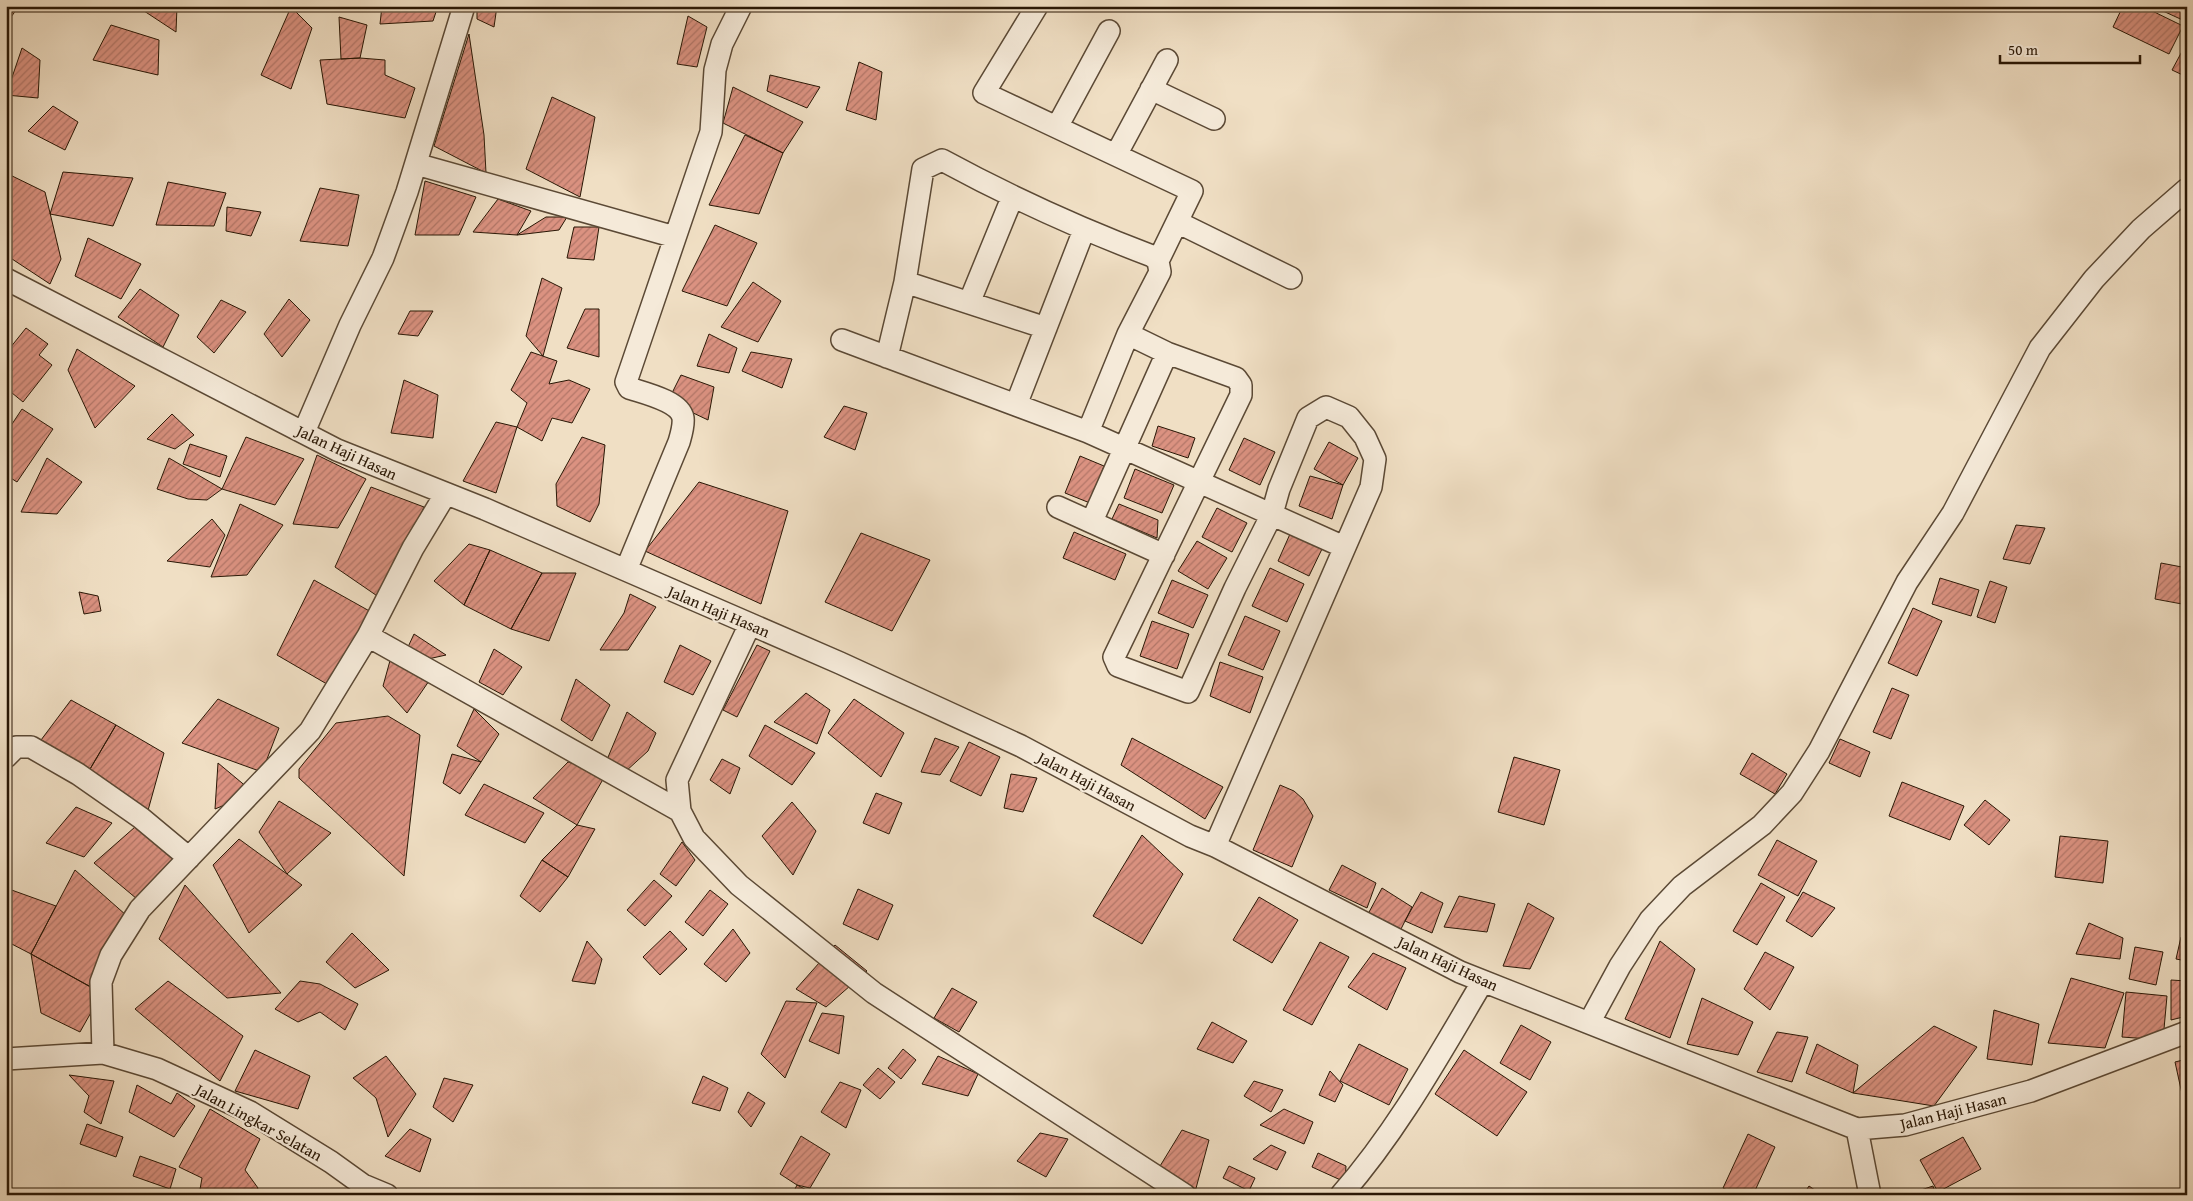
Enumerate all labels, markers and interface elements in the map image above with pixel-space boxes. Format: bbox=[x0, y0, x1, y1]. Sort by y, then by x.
scale bar bbox=[2000, 32, 2140, 64]
text: 50 m bbox=[2008, 39, 2039, 60]
street label: Jalan Haji Hasan bbox=[291, 417, 401, 486]
street label: Jalan Haji Hasan bbox=[662, 578, 774, 643]
street label: Jalan Haji Hasan bbox=[1032, 744, 1141, 817]
street label: Jalan Haji Hasan bbox=[1392, 928, 1502, 997]
street label: Jalan Lingkar Selatan bbox=[189, 1076, 327, 1167]
street label: Jalan Haji Hasan bbox=[1895, 1086, 2009, 1136]

